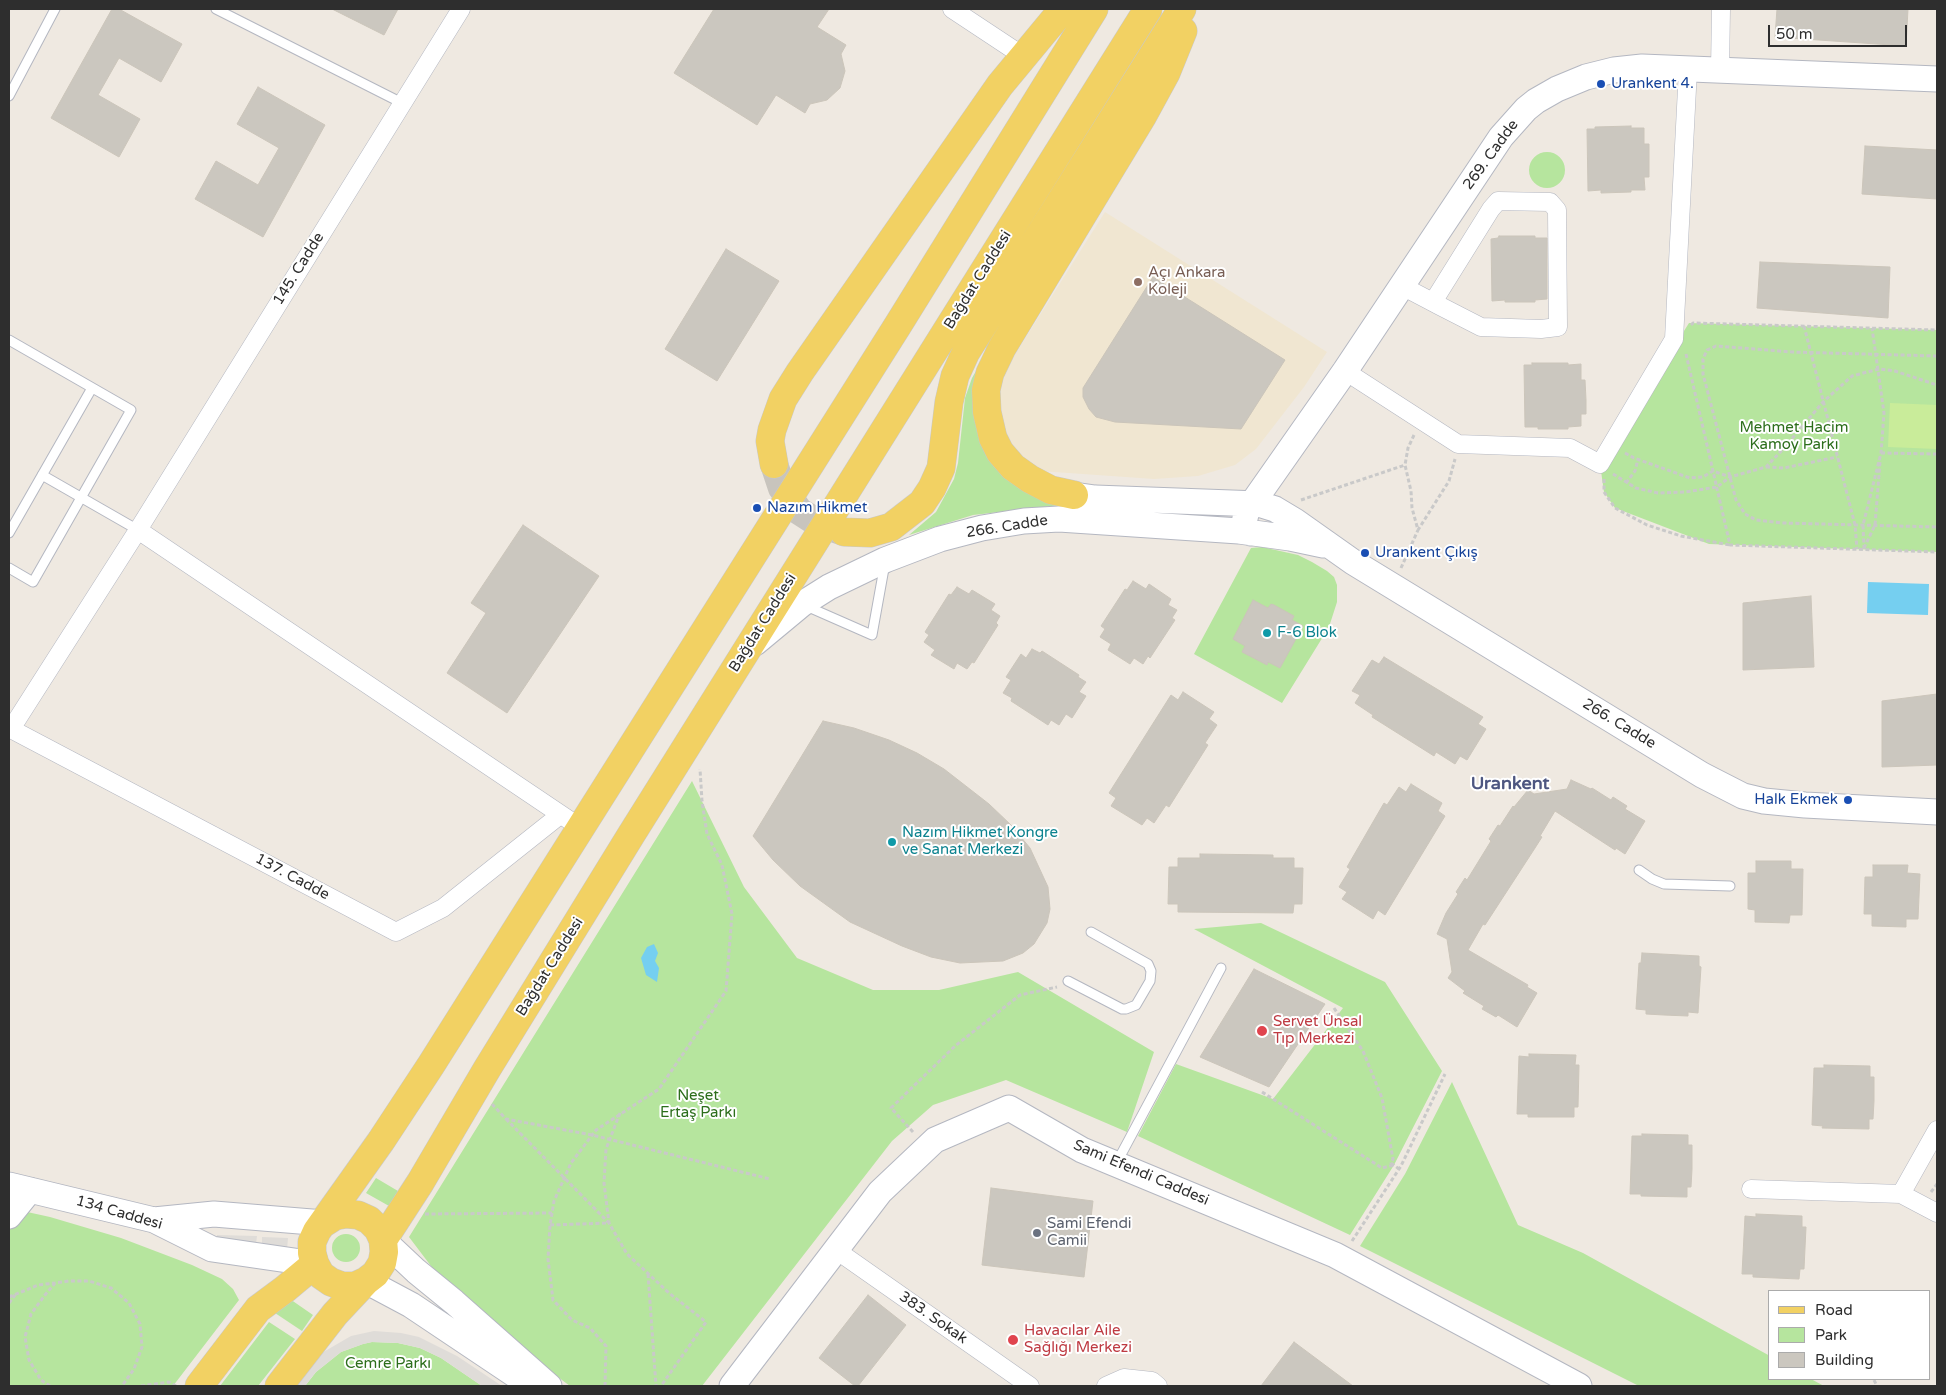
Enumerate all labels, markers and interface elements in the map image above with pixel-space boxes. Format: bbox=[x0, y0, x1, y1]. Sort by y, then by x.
scale bar bbox=[1771, 15, 1910, 47]
text: 50 m bbox=[1776, 25, 1813, 43]
place label: Urankent 4. bbox=[1611, 75, 1694, 93]
marker: Urankent 4. bbox=[1595, 78, 1607, 90]
street label: 269. Cadde bbox=[1460, 116, 1522, 194]
street label: Bağdat Caddesi bbox=[940, 227, 1016, 333]
street label: 145. Cadde bbox=[270, 229, 328, 309]
place label: Açı Ankara Koleji bbox=[1148, 264, 1226, 299]
marker: Açı Ankara Koleji bbox=[1132, 276, 1144, 288]
park label: Mehmet Hacim Kamoy Parkı bbox=[1739, 419, 1849, 454]
place label: Nazım Hikmet bbox=[767, 499, 867, 517]
marker: Nazım Hikmet bbox=[751, 502, 763, 514]
street label: 266. Cadde bbox=[965, 512, 1049, 542]
place label: Urankent Çıkış bbox=[1375, 544, 1478, 562]
marker: Urankent Çıkış bbox=[1359, 547, 1371, 559]
street label: Bağdat Caddesi bbox=[725, 570, 801, 676]
place label: F-6 Blok bbox=[1277, 624, 1337, 642]
marker: F-6 Blok bbox=[1261, 627, 1273, 639]
street label: 266. Cadde bbox=[1579, 695, 1659, 753]
district label: Urankent bbox=[1471, 773, 1549, 795]
place label: Halk Ekmek bbox=[1754, 791, 1838, 809]
marker: Halk Ekmek bbox=[1842, 794, 1854, 806]
place label: Nazım Hikmet Kongre ve Sanat Merkezi bbox=[902, 824, 1058, 859]
marker: Nazım Hikmet Kongre ve Sanat Merkezi bbox=[886, 836, 898, 848]
street label: 137. Cadde bbox=[252, 850, 332, 904]
street label: Bağdat Caddesi bbox=[512, 914, 588, 1020]
place label: Servet Ünsal Tıp Merkezi bbox=[1273, 1013, 1362, 1048]
marker: Servet Ünsal Tıp Merkezi bbox=[1255, 1024, 1269, 1038]
park label: Neşet Ertaş Parkı bbox=[660, 1087, 736, 1122]
street label: Sami Efendi Caddesi bbox=[1070, 1136, 1212, 1210]
street label: 134 Caddesi bbox=[74, 1192, 164, 1234]
place label: Sami Efendi Camii bbox=[1047, 1215, 1132, 1250]
marker: Sami Efendi Camii bbox=[1031, 1227, 1043, 1239]
street label: 383. Sokak bbox=[895, 1288, 971, 1348]
legend bbox=[1768, 1290, 1931, 1380]
text: Road bbox=[1815, 1301, 1853, 1319]
place label: Havacılar Aile Sağlığı Merkezi bbox=[1024, 1322, 1132, 1357]
text: Park bbox=[1815, 1326, 1847, 1344]
marker: Havacılar Aile Sağlığı Merkezi bbox=[1006, 1333, 1020, 1347]
text: Building bbox=[1815, 1351, 1874, 1369]
park label: Cemre Parkı bbox=[345, 1355, 431, 1373]

